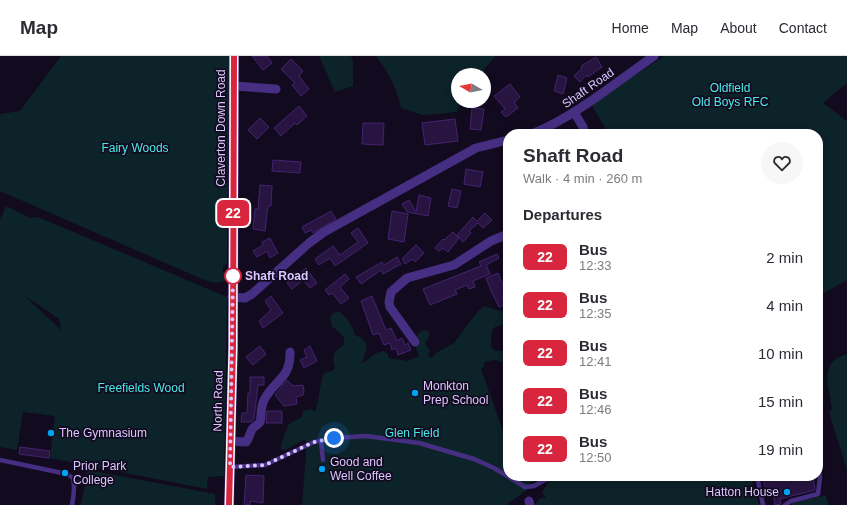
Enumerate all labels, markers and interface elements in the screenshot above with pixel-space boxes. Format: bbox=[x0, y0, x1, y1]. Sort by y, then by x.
text: Map bbox=[20, 17, 58, 38]
text: Home bbox=[612, 20, 649, 36]
text: Map bbox=[671, 20, 698, 36]
text: About bbox=[720, 20, 757, 36]
text: Contact bbox=[779, 20, 827, 36]
street label: Shaft Road bbox=[559, 65, 617, 111]
north arrow bbox=[451, 68, 491, 108]
map controls bbox=[451, 68, 491, 108]
street label: Claverton Down Road bbox=[214, 69, 228, 187]
park label: Oldfield Old Boys RFC bbox=[692, 81, 769, 109]
park label: Fairy Woods bbox=[101, 141, 169, 155]
button: heart bbox=[761, 142, 803, 184]
text: Shaft Road bbox=[523, 145, 623, 166]
text: Walk · 4 min · 260 m bbox=[523, 171, 642, 186]
line badge: 22 bbox=[215, 200, 251, 226]
text: 22 bbox=[225, 205, 241, 221]
text: Departures bbox=[523, 206, 602, 223]
text: Bus bbox=[579, 241, 607, 258]
text: 22 bbox=[537, 249, 553, 265]
text: 2 min bbox=[766, 249, 803, 266]
text: 12:33 bbox=[579, 258, 612, 273]
marker: Shaft Road bbox=[224, 267, 242, 285]
place label: Shaft Road bbox=[245, 269, 308, 283]
text: Bus bbox=[579, 289, 607, 306]
text: 22 bbox=[537, 297, 553, 313]
text: 4 min bbox=[766, 297, 803, 314]
text: 12:35 bbox=[579, 306, 612, 321]
text: Bus bbox=[579, 337, 607, 354]
text: 22 bbox=[537, 345, 553, 361]
text: 10 min bbox=[758, 345, 803, 362]
text: 12:41 bbox=[579, 354, 612, 369]
street label: North Road bbox=[210, 370, 226, 432]
place label: Monkton Prep School bbox=[423, 379, 488, 407]
park label: Freefields Wood bbox=[97, 381, 185, 395]
text: Bus bbox=[579, 385, 607, 402]
marker: Monkton Prep School bbox=[410, 388, 420, 398]
text: 22 bbox=[537, 393, 553, 409]
text: 15 min bbox=[758, 393, 803, 410]
text: 12:46 bbox=[579, 402, 612, 417]
place label: The Gymnasium bbox=[59, 426, 147, 440]
park label: Glen Field bbox=[385, 426, 439, 440]
marker: The Gymnasium bbox=[46, 428, 56, 438]
your location bbox=[324, 428, 344, 448]
text: Bus bbox=[579, 433, 607, 450]
text: 22 bbox=[537, 441, 553, 457]
text: 19 min bbox=[758, 441, 803, 458]
text: 12:50 bbox=[579, 450, 612, 465]
place label: Good and Well Coffee bbox=[330, 455, 392, 483]
place label: Prior Park College bbox=[73, 459, 127, 487]
marker: Good and Well Coffee bbox=[317, 464, 327, 474]
marker: Prior Park College bbox=[60, 468, 70, 478]
place label: Hatton House bbox=[706, 485, 779, 499]
marker: Hatton House bbox=[782, 487, 792, 497]

